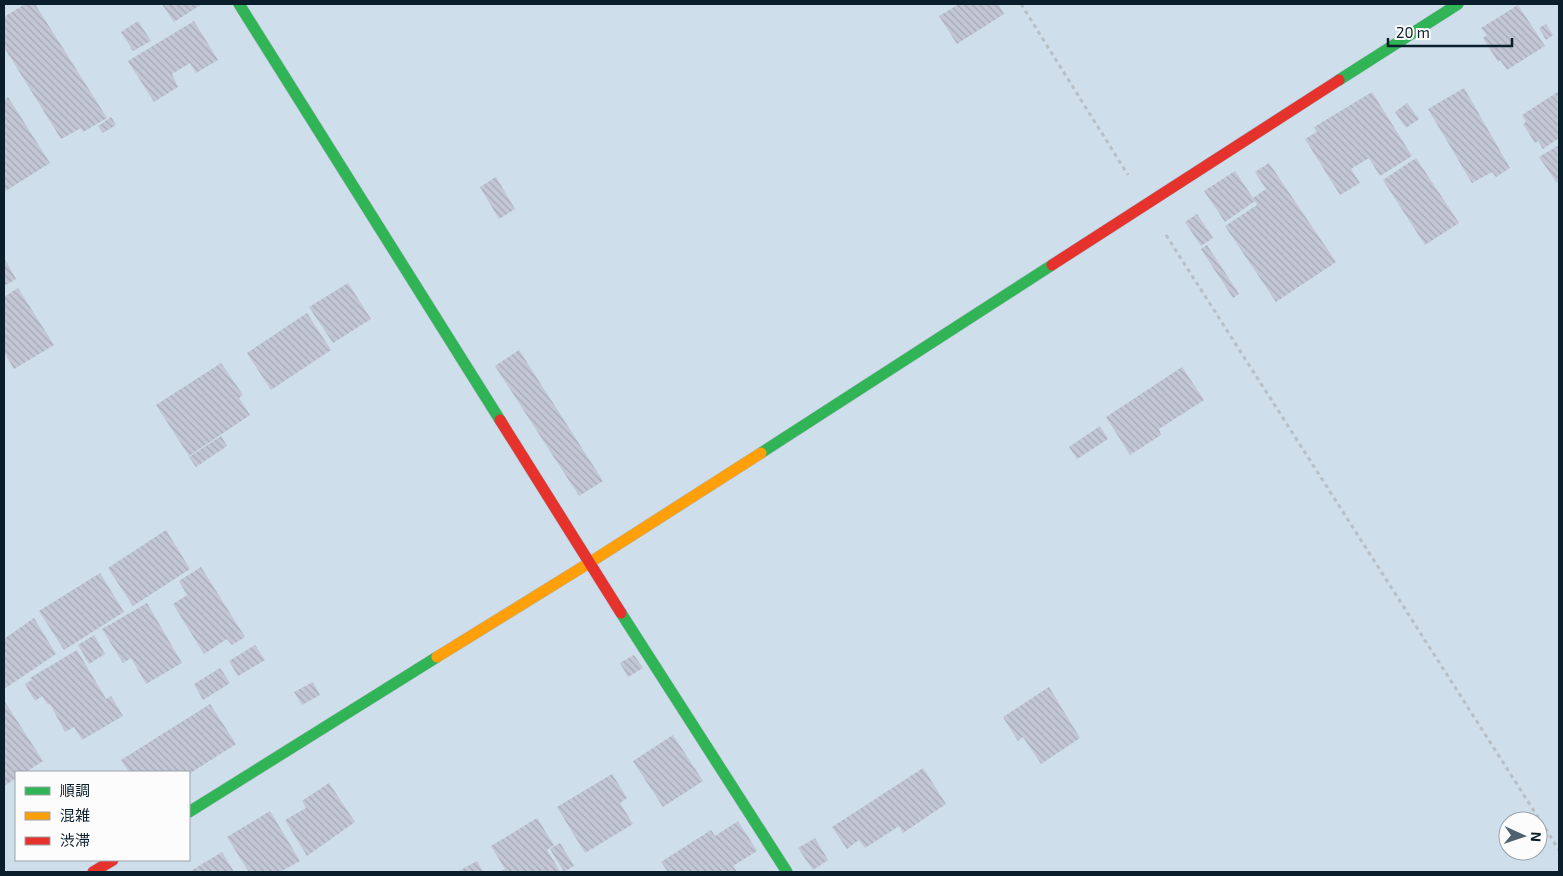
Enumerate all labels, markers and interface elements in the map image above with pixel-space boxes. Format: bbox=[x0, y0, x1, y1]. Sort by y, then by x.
scale bar bbox=[1388, 15, 1512, 47]
text: 20 m bbox=[1396, 23, 1430, 41]
legend bbox=[15, 771, 190, 861]
text: 順調 bbox=[60, 781, 90, 799]
text: 混雑 bbox=[60, 806, 90, 824]
north arrow bbox=[1498, 811, 1548, 861]
text: 渋滞 bbox=[60, 831, 90, 849]
text: N bbox=[1528, 831, 1545, 842]

